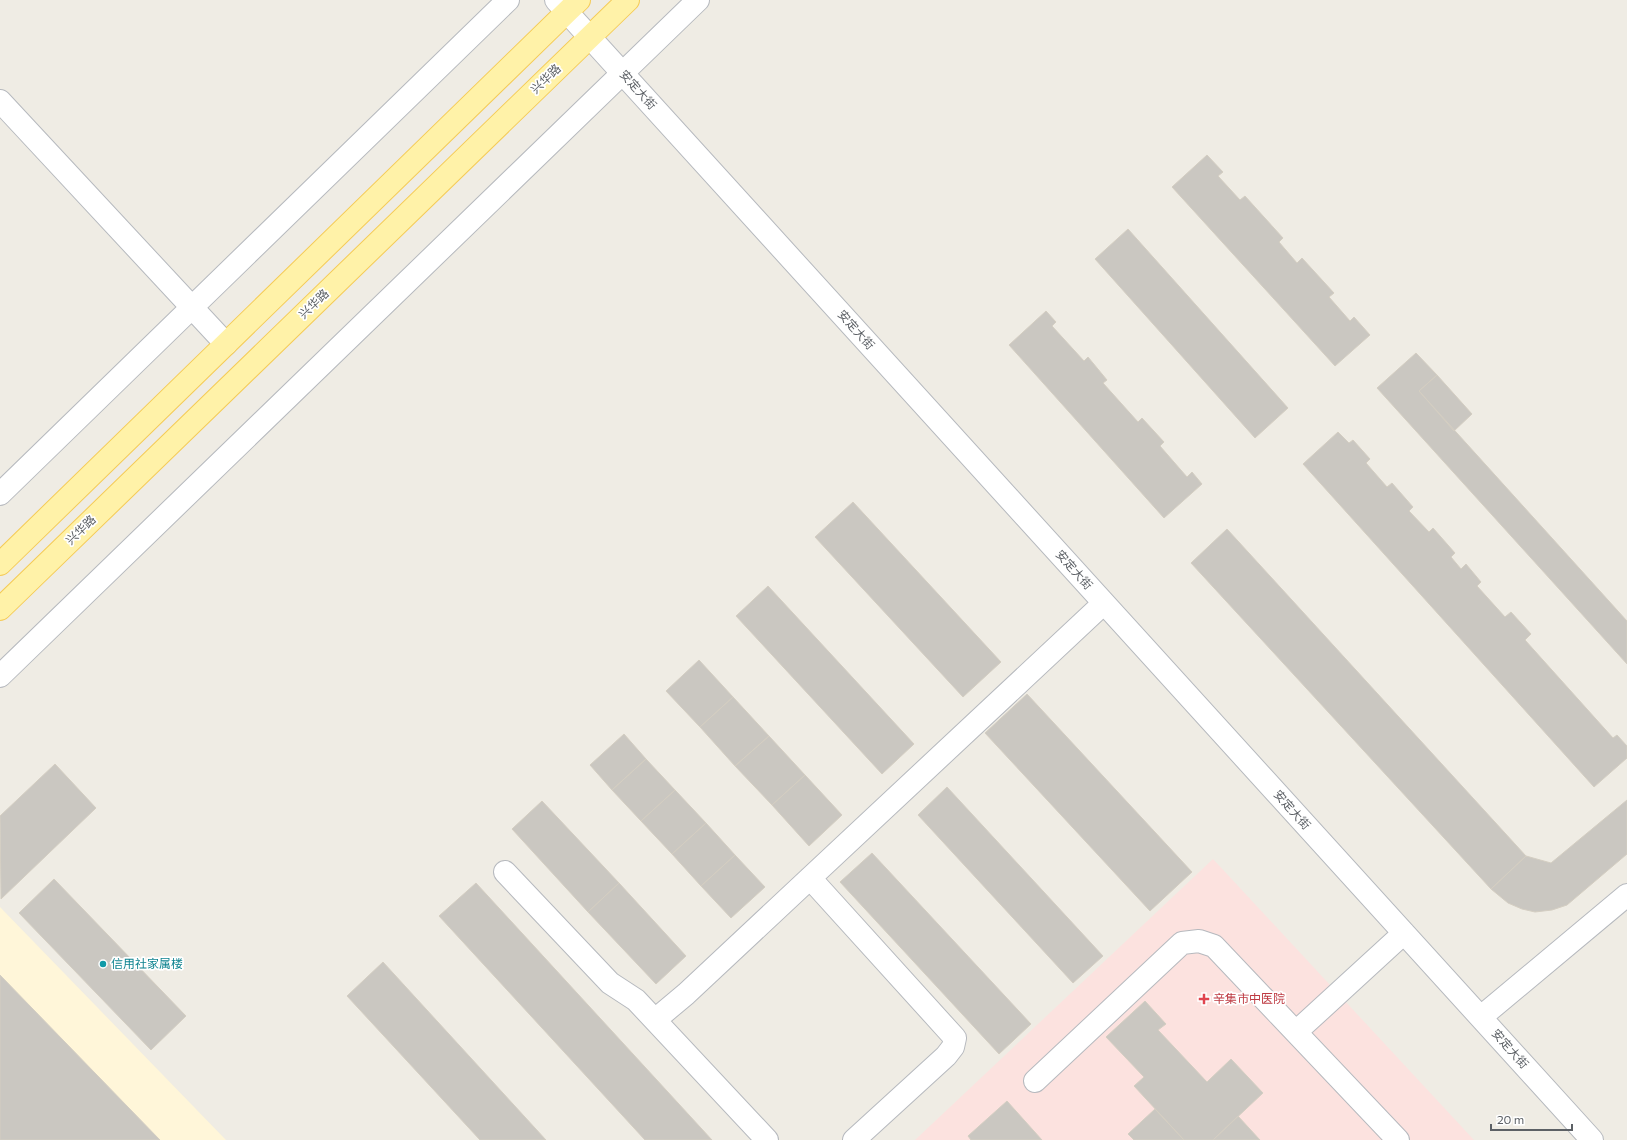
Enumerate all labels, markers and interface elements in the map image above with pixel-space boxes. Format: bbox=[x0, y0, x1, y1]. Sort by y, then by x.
street label: 兴华路 bbox=[527, 61, 563, 96]
street label: 安定大街 bbox=[617, 67, 660, 112]
street label: 兴华路 bbox=[295, 286, 331, 321]
street label: 安定大街 bbox=[835, 307, 878, 352]
street label: 兴华路 bbox=[62, 512, 98, 547]
street label: 安定大街 bbox=[1053, 547, 1096, 592]
street label: 安定大街 bbox=[1271, 787, 1314, 832]
place label: 信用社家属楼 bbox=[111, 956, 183, 970]
marker: 信用社家属楼 bbox=[98, 959, 108, 969]
place label: 辛集市中医院 bbox=[1213, 991, 1285, 1005]
marker: 辛集市中医院 bbox=[1198, 993, 1210, 1005]
street label: 安定大街 bbox=[1489, 1026, 1532, 1071]
scale bar bbox=[1491, 1106, 1572, 1132]
text: 20 m bbox=[1497, 1112, 1524, 1126]

